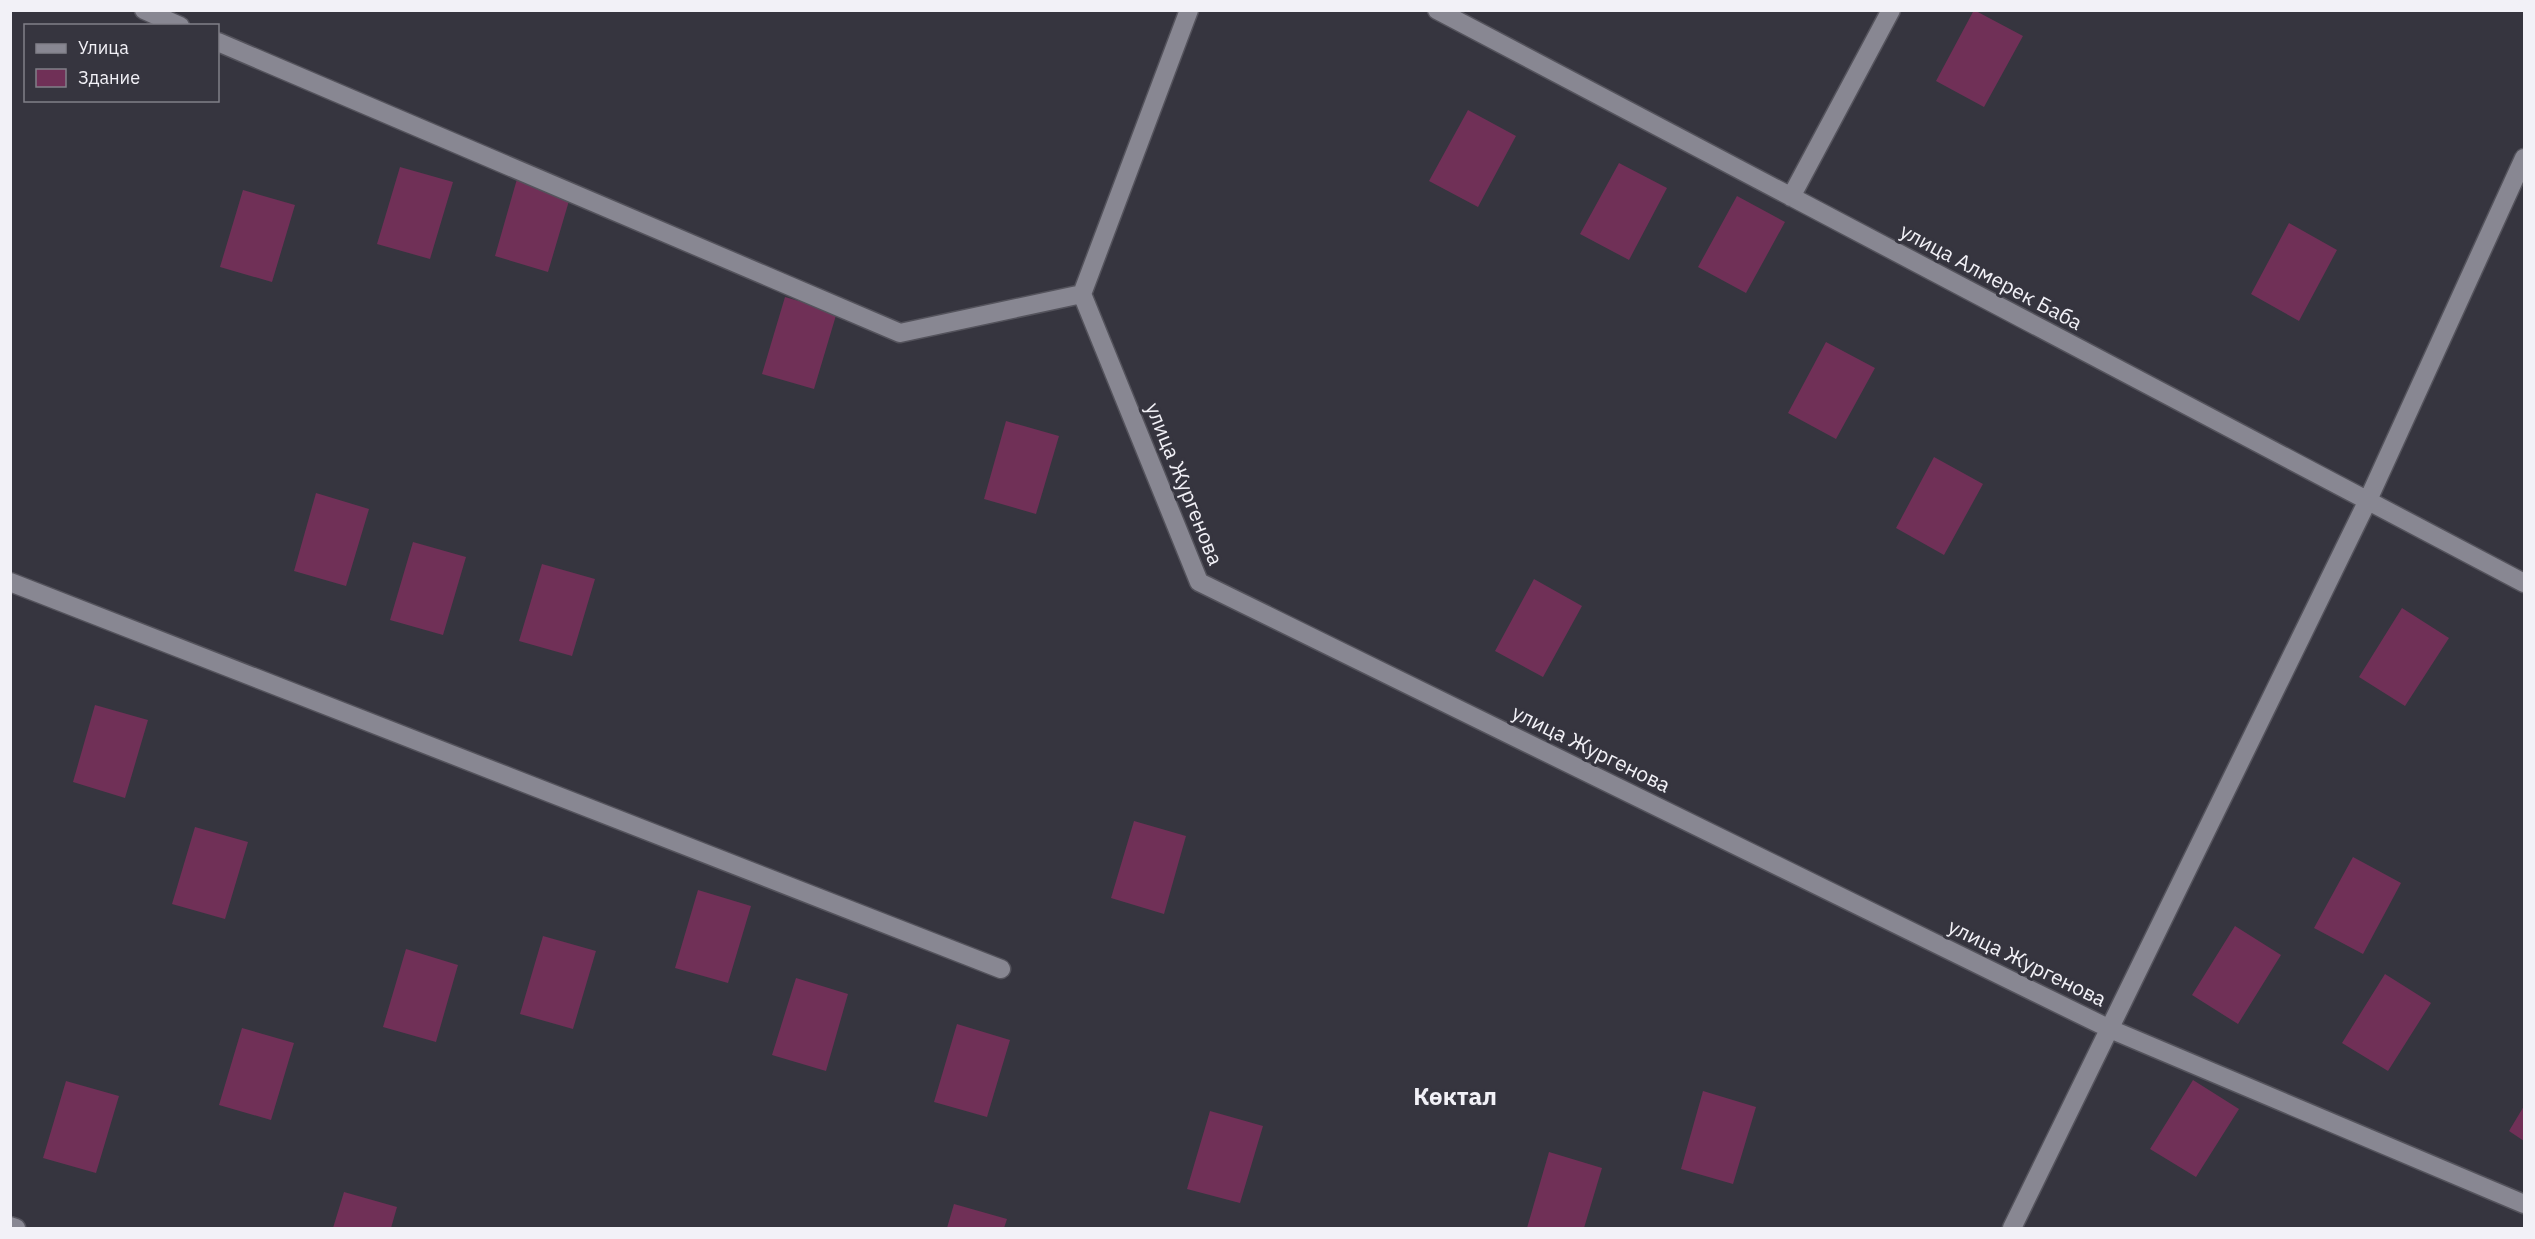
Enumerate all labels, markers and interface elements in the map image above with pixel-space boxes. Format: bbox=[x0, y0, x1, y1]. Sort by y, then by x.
legend bbox=[24, 24, 219, 102]
text: Улица bbox=[78, 36, 129, 59]
text: Здание bbox=[78, 66, 140, 89]
street label: улица Алмерек Баба bbox=[1895, 216, 2088, 336]
street label: улица Жургенова bbox=[1140, 398, 1230, 569]
street label: улица Жургенова bbox=[1508, 698, 1675, 799]
street label: улица Жургенова bbox=[1944, 912, 2111, 1013]
district label: Көктал bbox=[1413, 1080, 1497, 1112]

